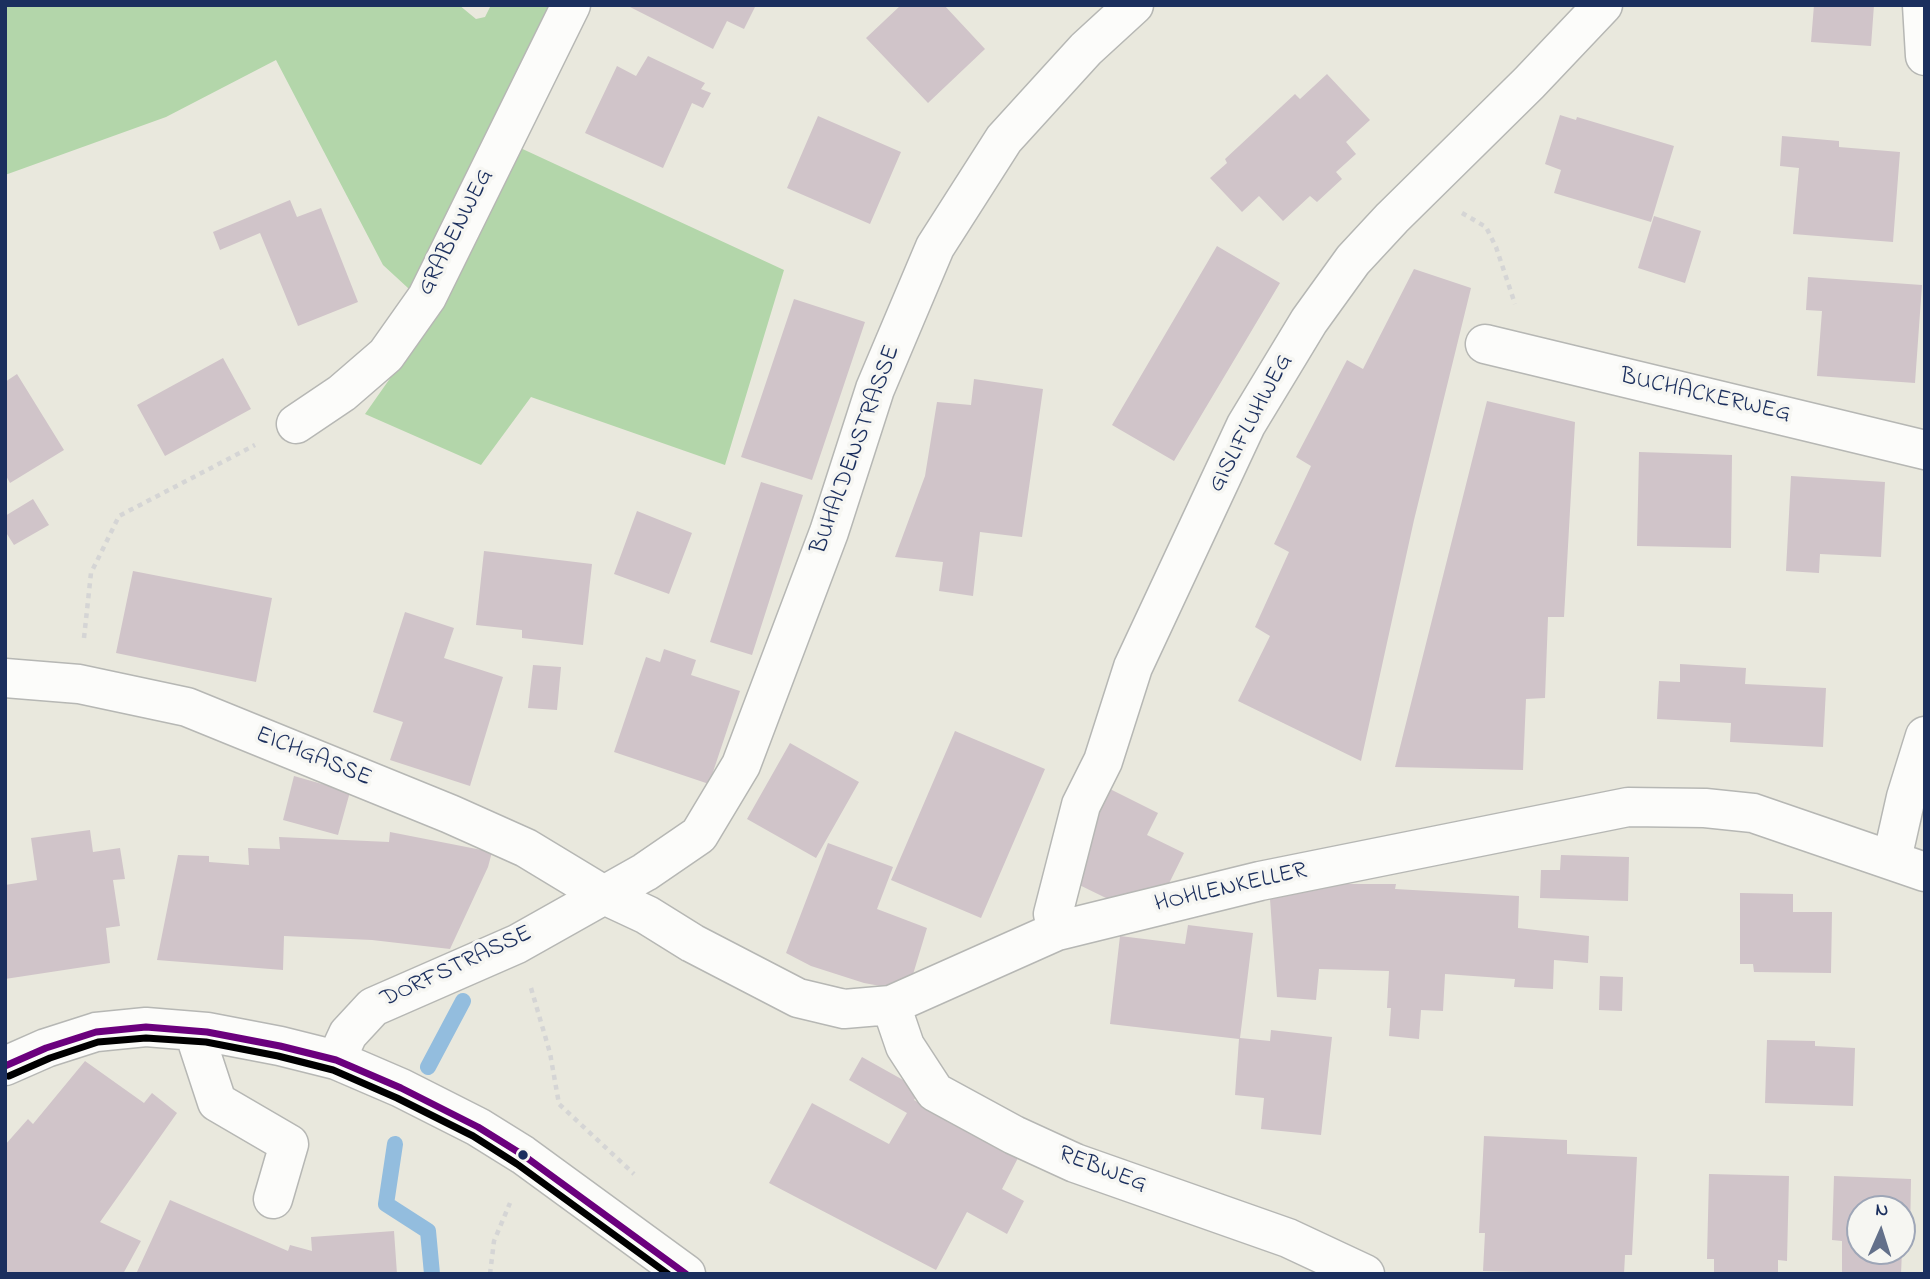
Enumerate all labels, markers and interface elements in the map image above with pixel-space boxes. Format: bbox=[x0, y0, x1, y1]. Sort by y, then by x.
street label: GRABENWEG bbox=[413, 165, 501, 301]
street label: BUHALDENSTRASSE bbox=[806, 342, 908, 558]
street label: GISLIFLUHWEG bbox=[1204, 350, 1300, 498]
street label: BUCHACKERWEG bbox=[1617, 363, 1793, 431]
street label: EICHGASSE bbox=[251, 722, 375, 794]
street label: HOHLENKELLER bbox=[1152, 858, 1310, 920]
street label: DORFSTRASSE bbox=[377, 920, 537, 1016]
street label: REBWEG bbox=[1054, 1141, 1150, 1201]
unlabelled marker bbox=[516, 1148, 530, 1162]
north arrow bbox=[1846, 1195, 1916, 1265]
text: N bbox=[1875, 1197, 1889, 1224]

